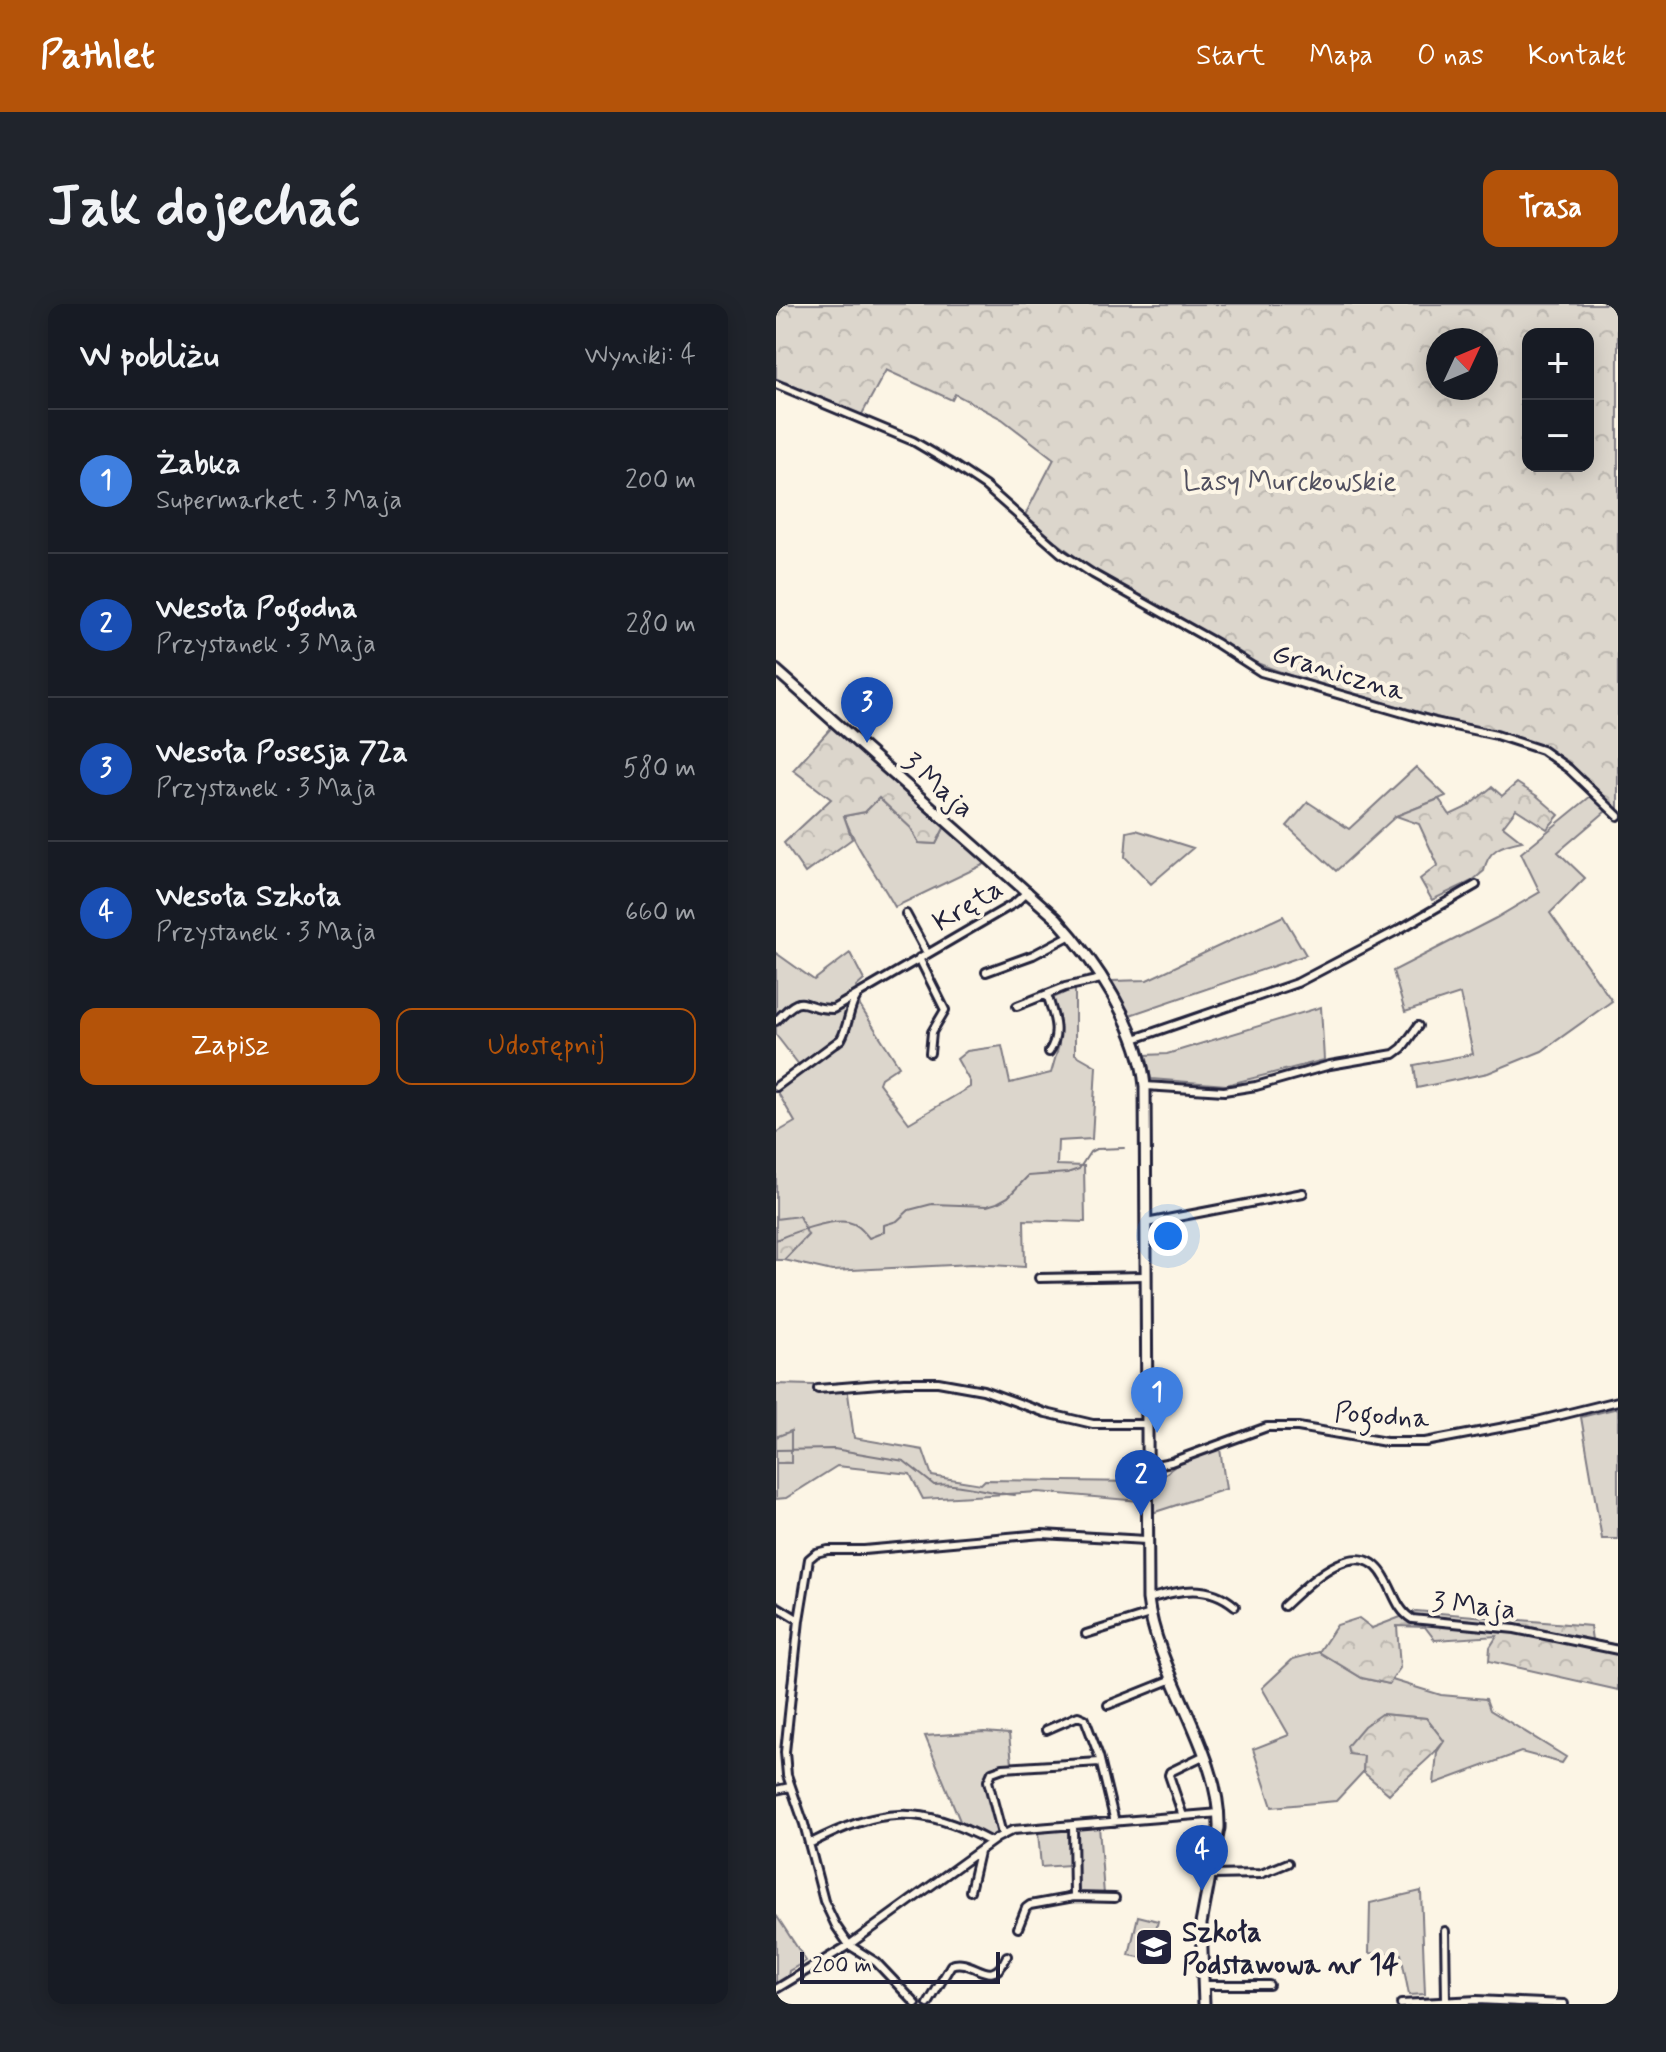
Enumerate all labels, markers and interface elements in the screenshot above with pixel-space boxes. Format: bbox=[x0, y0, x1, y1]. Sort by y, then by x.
text: Pathlet bbox=[40, 32, 155, 81]
text: Start bbox=[1196, 38, 1265, 75]
text: Mapa bbox=[1309, 38, 1373, 75]
text: O nas bbox=[1417, 38, 1484, 75]
text: Kontakt bbox=[1528, 38, 1626, 75]
button: Trasa bbox=[1483, 170, 1618, 247]
text: Jak dojechać bbox=[48, 172, 360, 245]
north arrow bbox=[1426, 328, 1498, 400]
map controls bbox=[1522, 328, 1594, 472]
button: + bbox=[1522, 328, 1594, 400]
text: W pobliżu bbox=[80, 334, 219, 379]
text: Wyniki: 4 bbox=[585, 339, 696, 373]
button: − bbox=[1522, 400, 1594, 472]
text: Żabka bbox=[156, 445, 240, 484]
text: 1 bbox=[100, 464, 112, 498]
text: 200 m bbox=[625, 464, 696, 498]
park label: Lasy Murckowskie bbox=[1183, 464, 1397, 501]
text: Supermarket · 3 Maja bbox=[156, 484, 402, 518]
text: Wesoła Pogodna bbox=[156, 589, 358, 628]
text: 2 bbox=[100, 608, 112, 642]
text: 280 m bbox=[626, 608, 696, 642]
text: Przystanek · 3 Maja bbox=[156, 628, 376, 662]
street label: Graniczna bbox=[1267, 636, 1410, 711]
pin: 3 bbox=[841, 677, 893, 743]
text: Wesoła Posesja 72a bbox=[156, 733, 408, 772]
street label: 3 Maja bbox=[894, 744, 981, 827]
text: 3 bbox=[100, 752, 112, 786]
text: 580 m bbox=[623, 752, 696, 786]
text: Przystanek · 3 Maja bbox=[156, 772, 376, 806]
street label: Kręta bbox=[926, 871, 1010, 941]
text: Wesoła Szkoła bbox=[156, 877, 342, 916]
text: 4 bbox=[98, 896, 114, 930]
text: 660 m bbox=[625, 896, 696, 930]
text: Przystanek · 3 Maja bbox=[156, 916, 376, 950]
button: Zapisz bbox=[80, 1008, 380, 1085]
button: Udostępnij bbox=[396, 1008, 696, 1085]
your location bbox=[1148, 1216, 1188, 1256]
pin: 1 bbox=[1131, 1367, 1183, 1433]
street label: Pogodna bbox=[1333, 1395, 1431, 1441]
pin: 2 bbox=[1115, 1450, 1167, 1516]
street label: 3 Maja bbox=[1430, 1584, 1517, 1629]
pin: 4 bbox=[1176, 1825, 1228, 1891]
place label: Szkoła Podstawowa nr 14 bbox=[1182, 1915, 1399, 1984]
school or university icon: Szkoła Podstawowa nr 14 bbox=[1133, 1926, 1175, 1968]
scale bar bbox=[800, 1948, 1000, 1984]
text: 200 m bbox=[812, 1952, 872, 1980]

